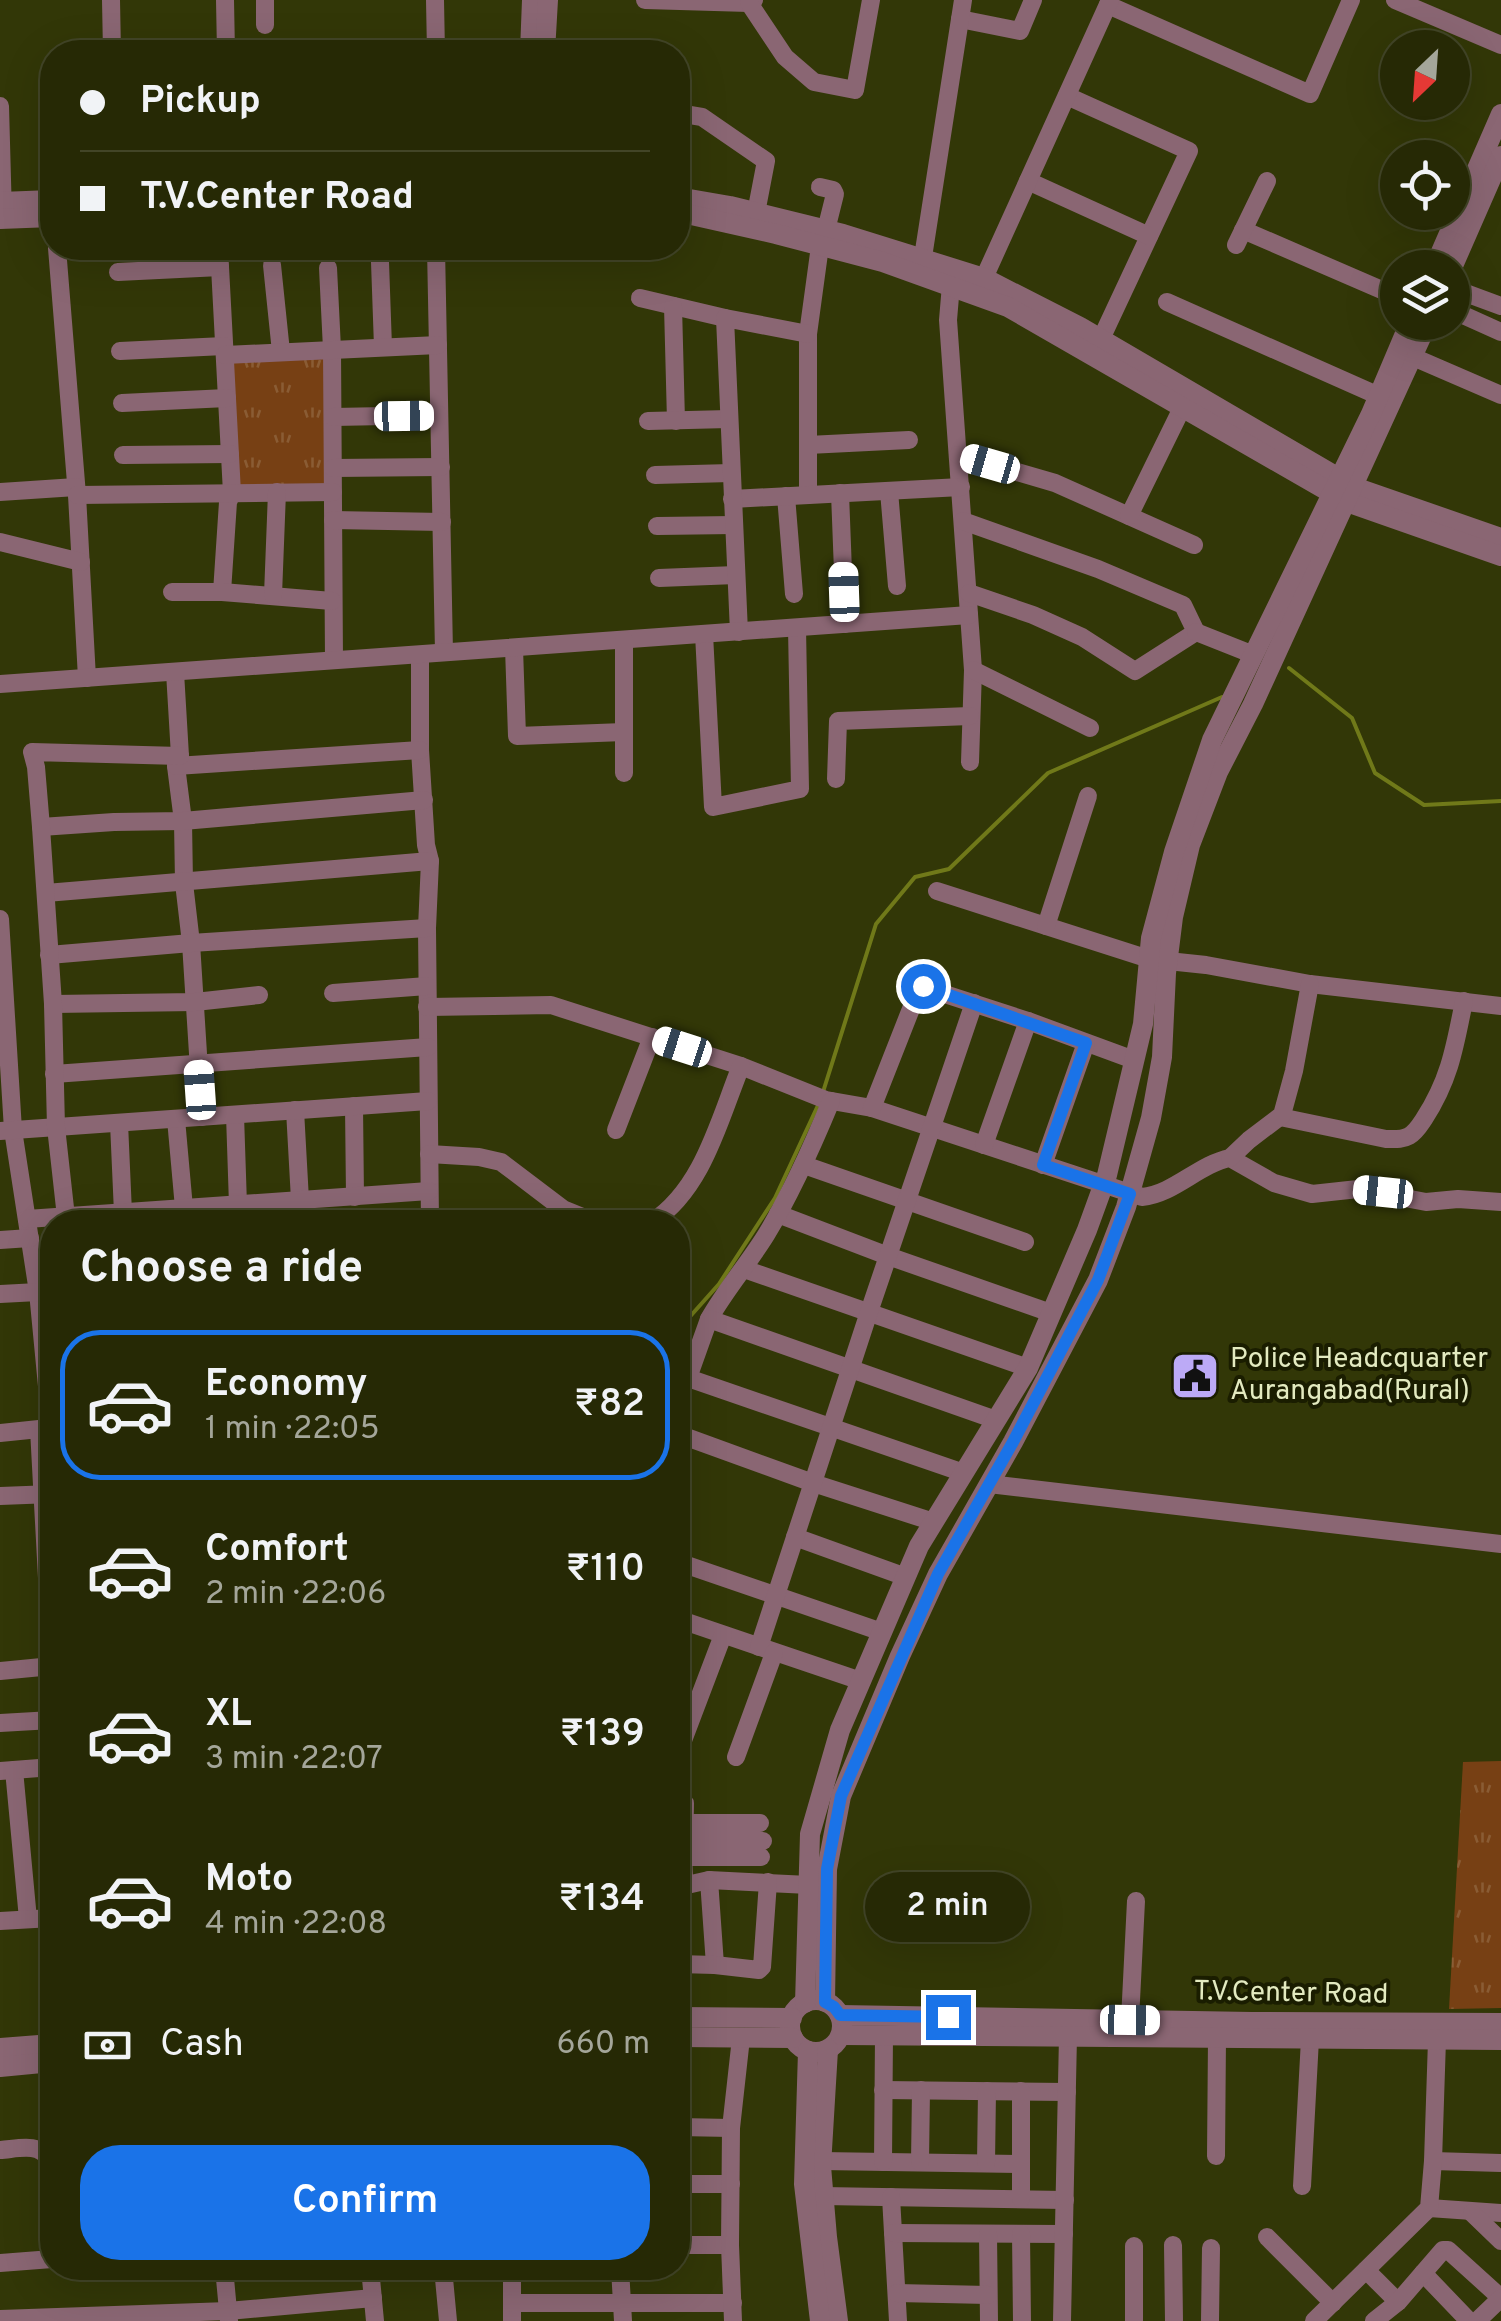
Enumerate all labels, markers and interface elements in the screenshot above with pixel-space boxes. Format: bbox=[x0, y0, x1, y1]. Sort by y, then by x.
north arrow bbox=[1380, 30, 1470, 120]
map controls bbox=[1380, 30, 1470, 340]
text: Pickup bbox=[140, 78, 261, 127]
button: locate bbox=[1380, 140, 1470, 230]
text: T.V.Center Road bbox=[140, 174, 414, 223]
button: layers bbox=[1380, 250, 1470, 340]
car bbox=[374, 400, 434, 432]
car bbox=[957, 441, 1023, 487]
car bbox=[828, 561, 860, 623]
route start bbox=[901, 964, 946, 1009]
car bbox=[649, 1023, 715, 1071]
car bbox=[183, 1059, 217, 1121]
car bbox=[1352, 1174, 1414, 1210]
text: Choose a ride bbox=[80, 1241, 363, 1298]
place label: Police Headcquarter Aurangabad(Rural) bbox=[1230, 1342, 1488, 1410]
public building icon: Police Headcquarter Aurangabad(Rural) bbox=[1169, 1350, 1221, 1402]
icon: car bbox=[85, 1360, 175, 1450]
text: Economy bbox=[205, 1361, 367, 1410]
text: ₹82 bbox=[574, 1381, 645, 1430]
text: 1 min · 22:05 bbox=[205, 1410, 380, 1450]
icon: car bbox=[85, 1525, 175, 1615]
text: Comfort bbox=[205, 1526, 349, 1575]
text: ₹110 bbox=[566, 1546, 645, 1595]
text: 2 min · 22:06 bbox=[205, 1575, 386, 1615]
icon: car bbox=[85, 1690, 175, 1780]
text: XL bbox=[205, 1691, 252, 1740]
text: ₹139 bbox=[560, 1711, 645, 1760]
text: 3 min · 22:07 bbox=[205, 1740, 383, 1780]
icon: car bbox=[85, 1855, 175, 1945]
text: Moto bbox=[205, 1856, 293, 1905]
callout: 2 min bbox=[866, 1872, 1030, 1942]
text: ₹134 bbox=[558, 1876, 645, 1925]
text: 2 min bbox=[906, 1887, 989, 1927]
text: 4 min · 22:08 bbox=[205, 1905, 387, 1945]
street label: T.V.Center Road bbox=[1193, 1974, 1389, 2014]
route end bbox=[926, 1995, 971, 2040]
car bbox=[1100, 2004, 1160, 2036]
icon: cash bbox=[80, 2018, 135, 2073]
text: Cash bbox=[160, 2021, 244, 2070]
text: 660 m bbox=[557, 2025, 650, 2065]
button: Confirm bbox=[80, 2145, 650, 2260]

